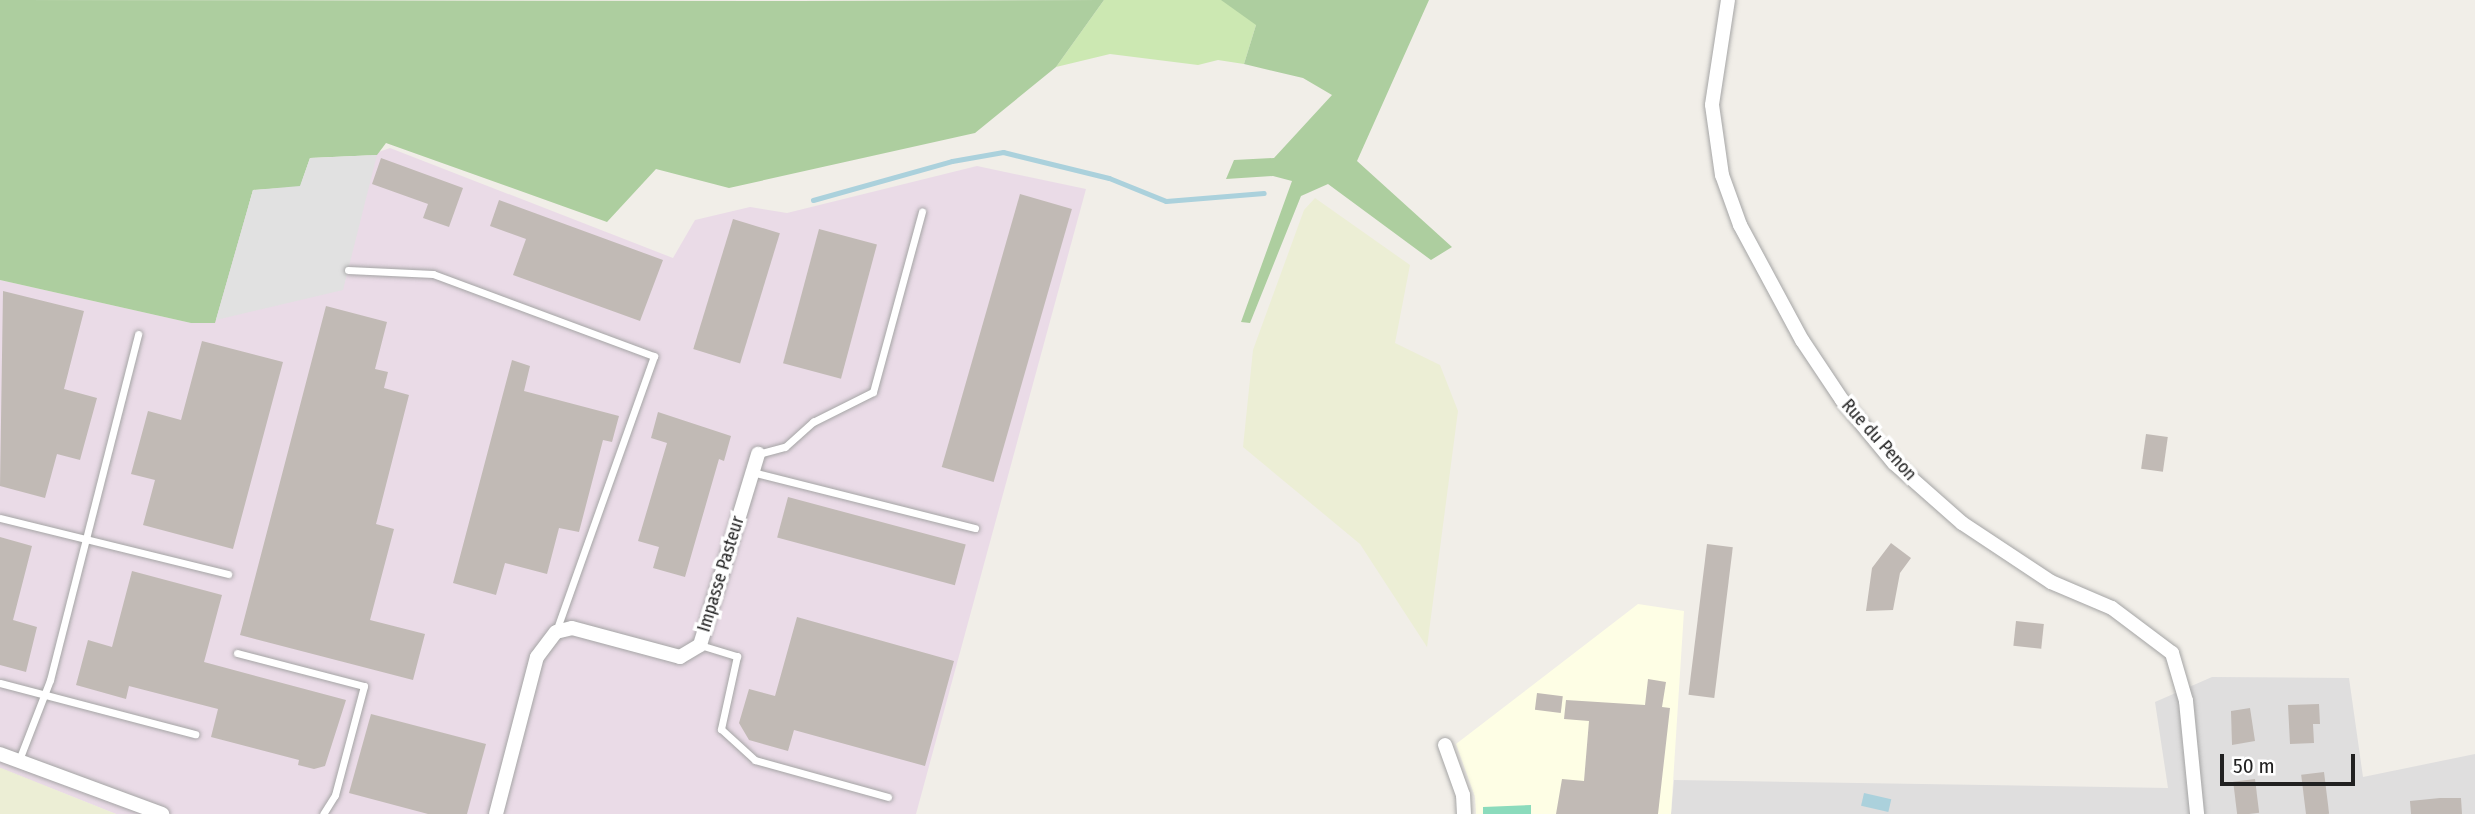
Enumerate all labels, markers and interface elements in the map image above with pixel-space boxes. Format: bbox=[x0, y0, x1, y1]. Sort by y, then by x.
street label: Rue du Penon bbox=[1837, 395, 1921, 485]
street label: Impasse Pasteur bbox=[693, 513, 749, 635]
scale bar bbox=[2223, 740, 2358, 784]
text: 50 m bbox=[2233, 753, 2275, 779]

